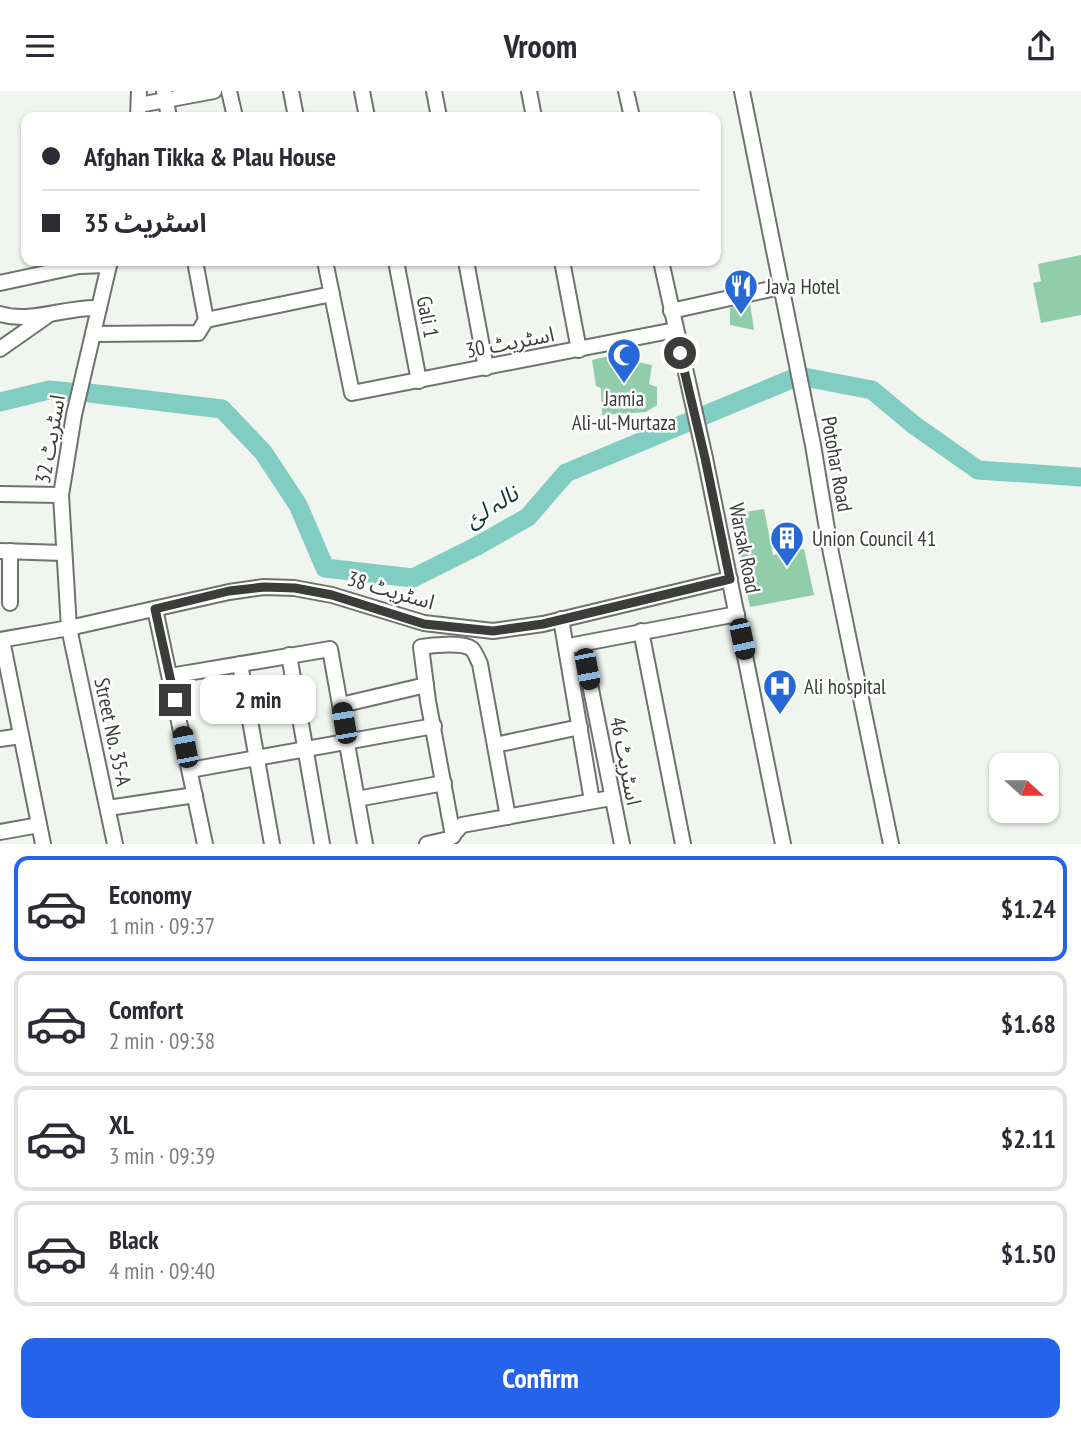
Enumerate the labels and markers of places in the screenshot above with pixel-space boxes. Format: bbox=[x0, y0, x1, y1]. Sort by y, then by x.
restaurant icon: Java Hotel bbox=[722, 267, 760, 316]
place label: Java Hotel bbox=[765, 273, 840, 300]
mosque icon: Jamia Ali-ul-Murtaza bbox=[605, 336, 643, 385]
place label: Jamia Ali-ul-Murtaza bbox=[572, 385, 676, 436]
building icon: Union Council 41 bbox=[768, 519, 806, 568]
place label: Union Council 41 bbox=[812, 525, 936, 552]
hospital icon: Ali hospital bbox=[761, 667, 799, 716]
place label: Ali hospital bbox=[804, 673, 886, 700]

